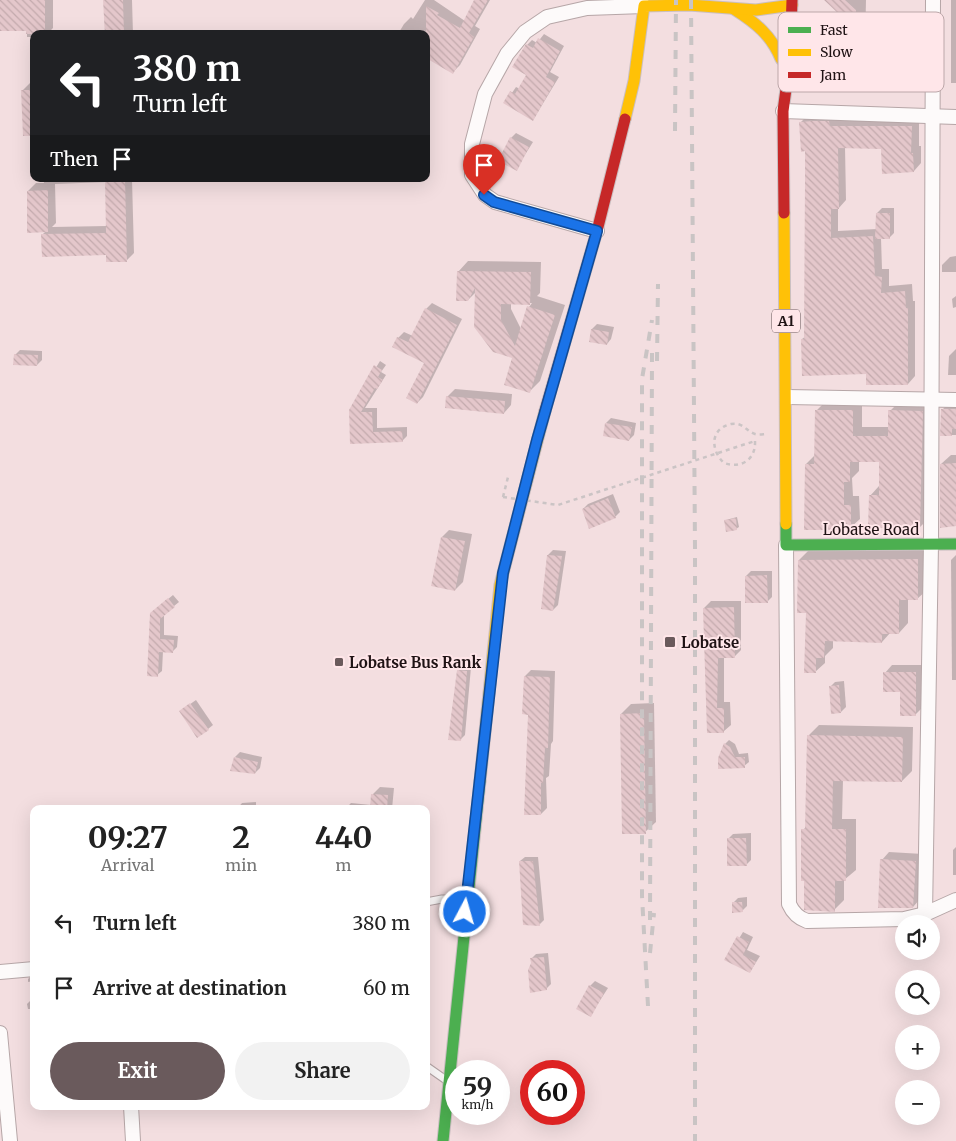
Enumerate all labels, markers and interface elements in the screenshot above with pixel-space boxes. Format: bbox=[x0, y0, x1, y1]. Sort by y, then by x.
legend bbox=[778, 12, 944, 92]
text: Fast bbox=[820, 21, 848, 39]
text: Slow bbox=[820, 43, 853, 61]
text: 380 m bbox=[133, 47, 241, 91]
icon: left bbox=[50, 50, 115, 115]
text: Jam bbox=[819, 66, 846, 84]
text: Turn left bbox=[133, 90, 227, 118]
pin bbox=[463, 144, 505, 195]
icon: arrive bbox=[108, 145, 136, 173]
text: Then bbox=[50, 147, 98, 171]
icon: arrive bbox=[470, 151, 498, 179]
road number: A1 bbox=[772, 310, 800, 332]
street label: Lobatse Road bbox=[823, 520, 919, 539]
place label: Lobatse bbox=[681, 633, 739, 652]
marker: Lobatse bbox=[663, 635, 677, 649]
place label: Lobatse Bus Rank bbox=[349, 653, 481, 672]
marker: Lobatse Bus Rank bbox=[333, 656, 345, 668]
text: 09:27 bbox=[88, 818, 168, 856]
text: 2 bbox=[232, 818, 250, 856]
text: 440 bbox=[315, 818, 372, 856]
text: Arrival bbox=[101, 855, 154, 875]
text: min bbox=[225, 855, 257, 875]
text: m bbox=[336, 855, 351, 875]
position arrow bbox=[438, 885, 490, 937]
icon: left bbox=[50, 909, 78, 937]
text: Turn left bbox=[93, 911, 177, 935]
text: 380 m bbox=[352, 911, 410, 935]
map controls bbox=[895, 915, 940, 1125]
button: sound bbox=[895, 915, 940, 960]
button: search bbox=[895, 970, 940, 1015]
icon: arrive bbox=[50, 974, 78, 1002]
text: Arrive at destination bbox=[93, 976, 287, 1000]
text: 60 m bbox=[363, 976, 410, 1000]
button: + bbox=[895, 1025, 940, 1070]
button: Exit bbox=[50, 1042, 225, 1100]
button: Share bbox=[235, 1042, 410, 1100]
speed limit sign: 60 bbox=[520, 1060, 585, 1125]
text: 59 bbox=[463, 1070, 492, 1102]
button: − bbox=[895, 1080, 940, 1125]
text: km/h bbox=[462, 1097, 493, 1112]

